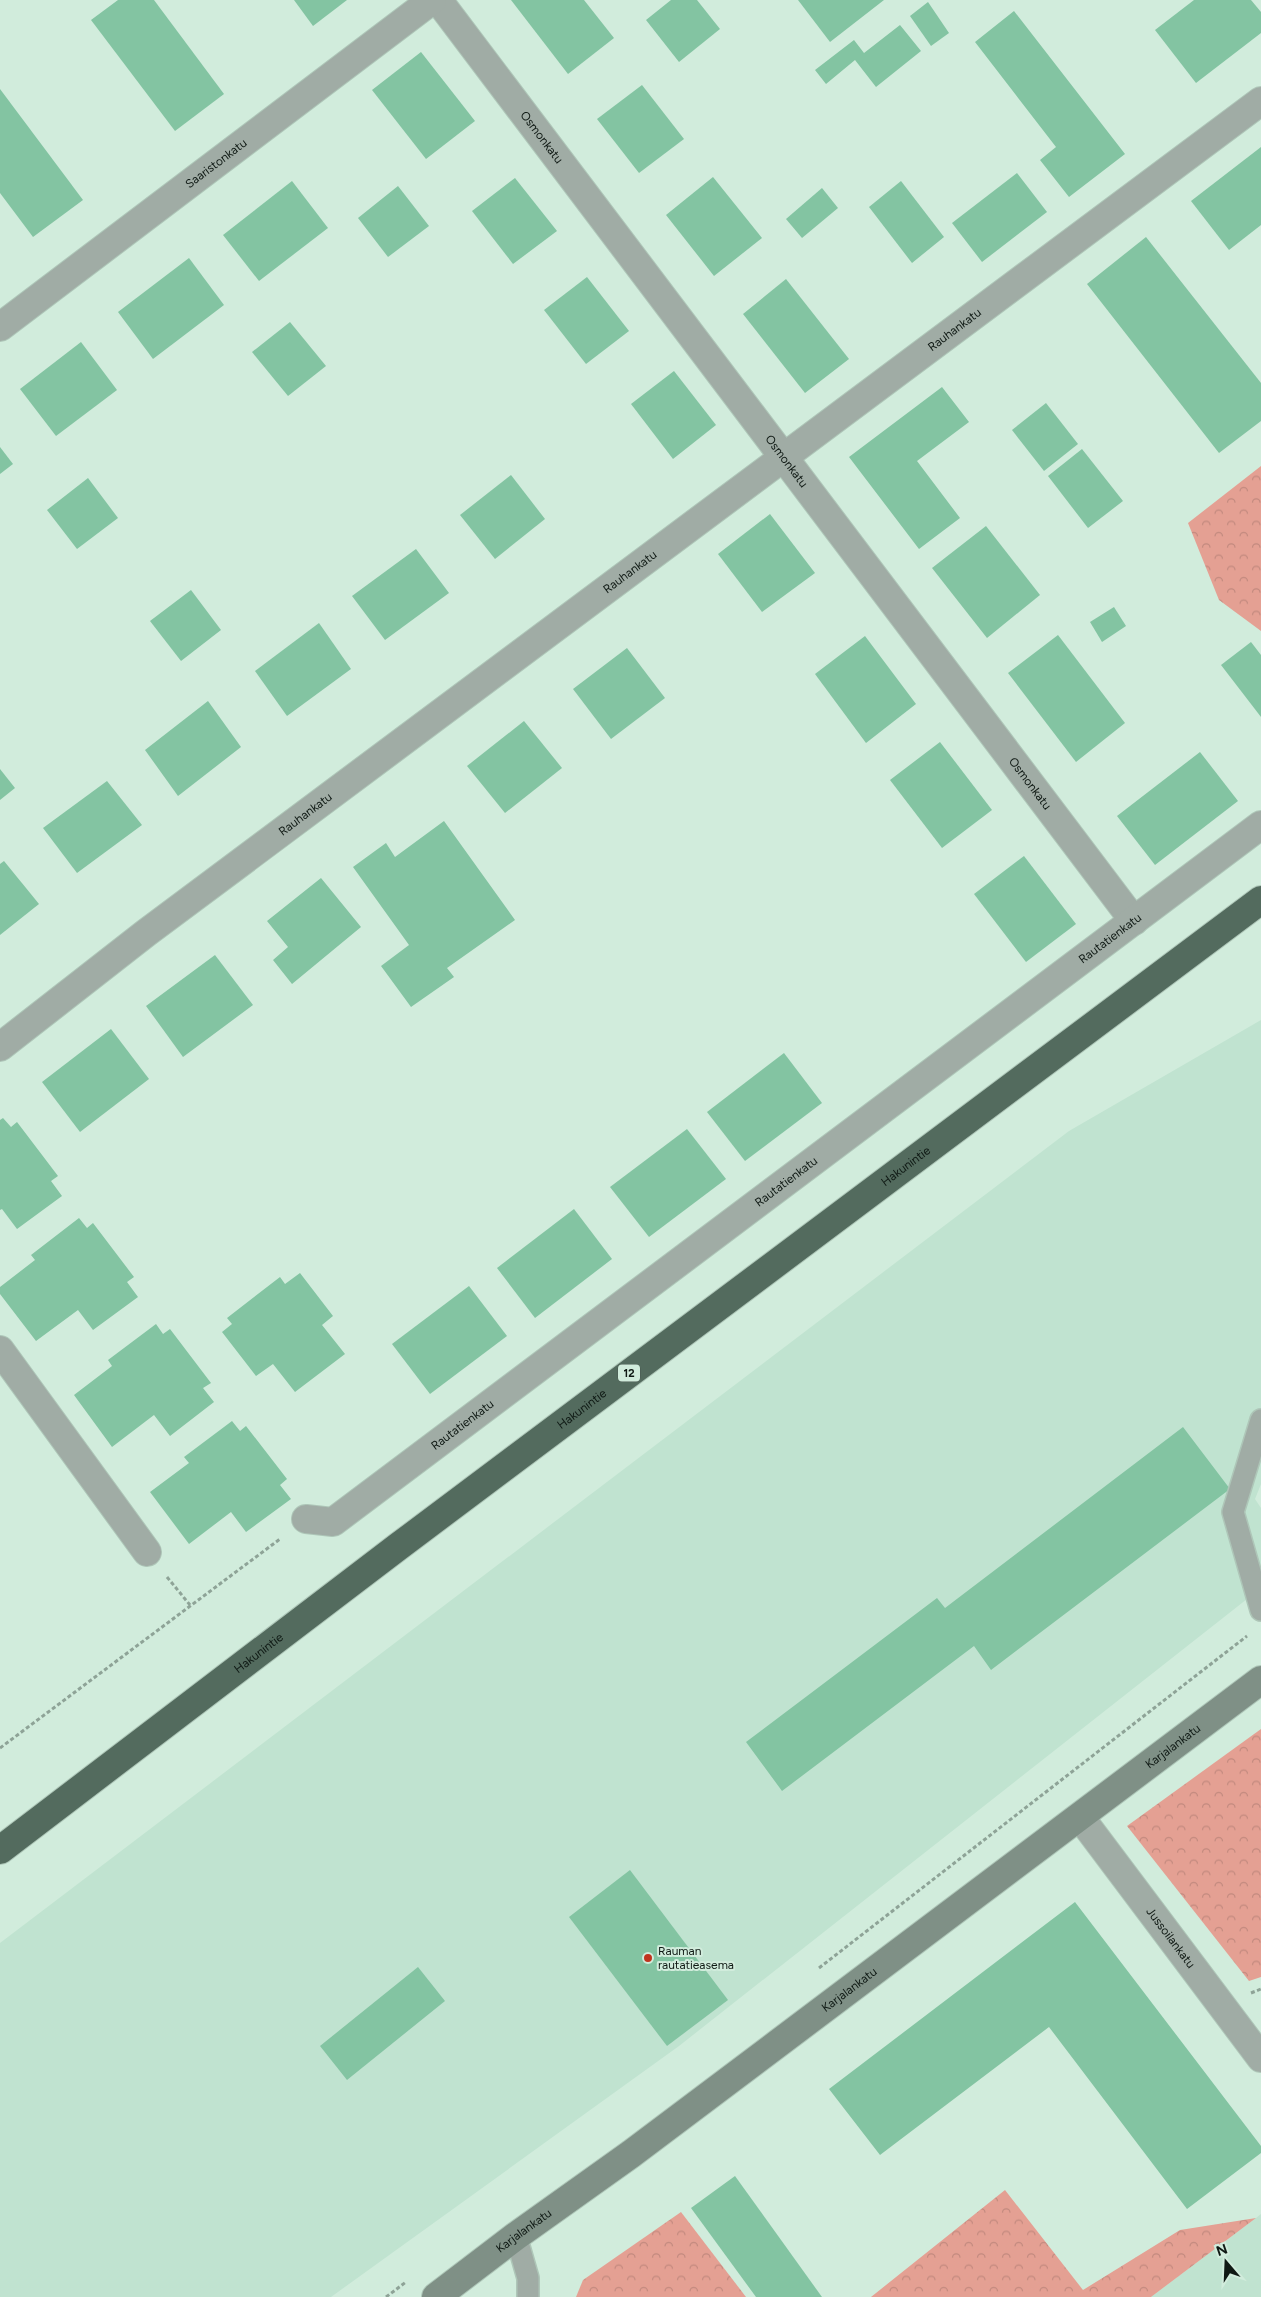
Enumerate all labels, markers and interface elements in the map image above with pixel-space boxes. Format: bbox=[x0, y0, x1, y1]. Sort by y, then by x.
street label: Osmonkatu bbox=[517, 108, 566, 166]
street label: Saaristonkatu bbox=[183, 136, 250, 191]
street label: Rauhankatu bbox=[925, 305, 984, 354]
street label: Osmonkatu bbox=[762, 432, 811, 490]
street label: Rauhankatu bbox=[600, 547, 659, 596]
street label: Osmonkatu bbox=[1006, 755, 1054, 812]
street label: Rauhankatu bbox=[276, 790, 335, 839]
street label: Rautatienkatu bbox=[1076, 910, 1144, 966]
street label: Hakunintie bbox=[879, 1143, 934, 1189]
street label: Rautatienkatu bbox=[752, 1154, 820, 1210]
road number: 12 bbox=[618, 1365, 640, 1382]
street label: Hakunintie bbox=[554, 1386, 609, 1432]
street label: Rautatienkatu bbox=[428, 1397, 496, 1453]
street label: Hakunintie bbox=[231, 1630, 286, 1676]
street label: Karjalankatu bbox=[1143, 1721, 1203, 1772]
street label: Jussoilankatu bbox=[1143, 1905, 1198, 1971]
place label: Rauman rautatieasema bbox=[658, 1944, 734, 1972]
marker: Rauman rautatieasema bbox=[642, 1952, 654, 1964]
street label: Karjalankatu bbox=[819, 1965, 880, 2015]
street label: Karjalankatu bbox=[493, 2206, 554, 2256]
north arrow bbox=[1201, 2237, 1251, 2287]
text: N bbox=[1214, 2240, 1230, 2260]

